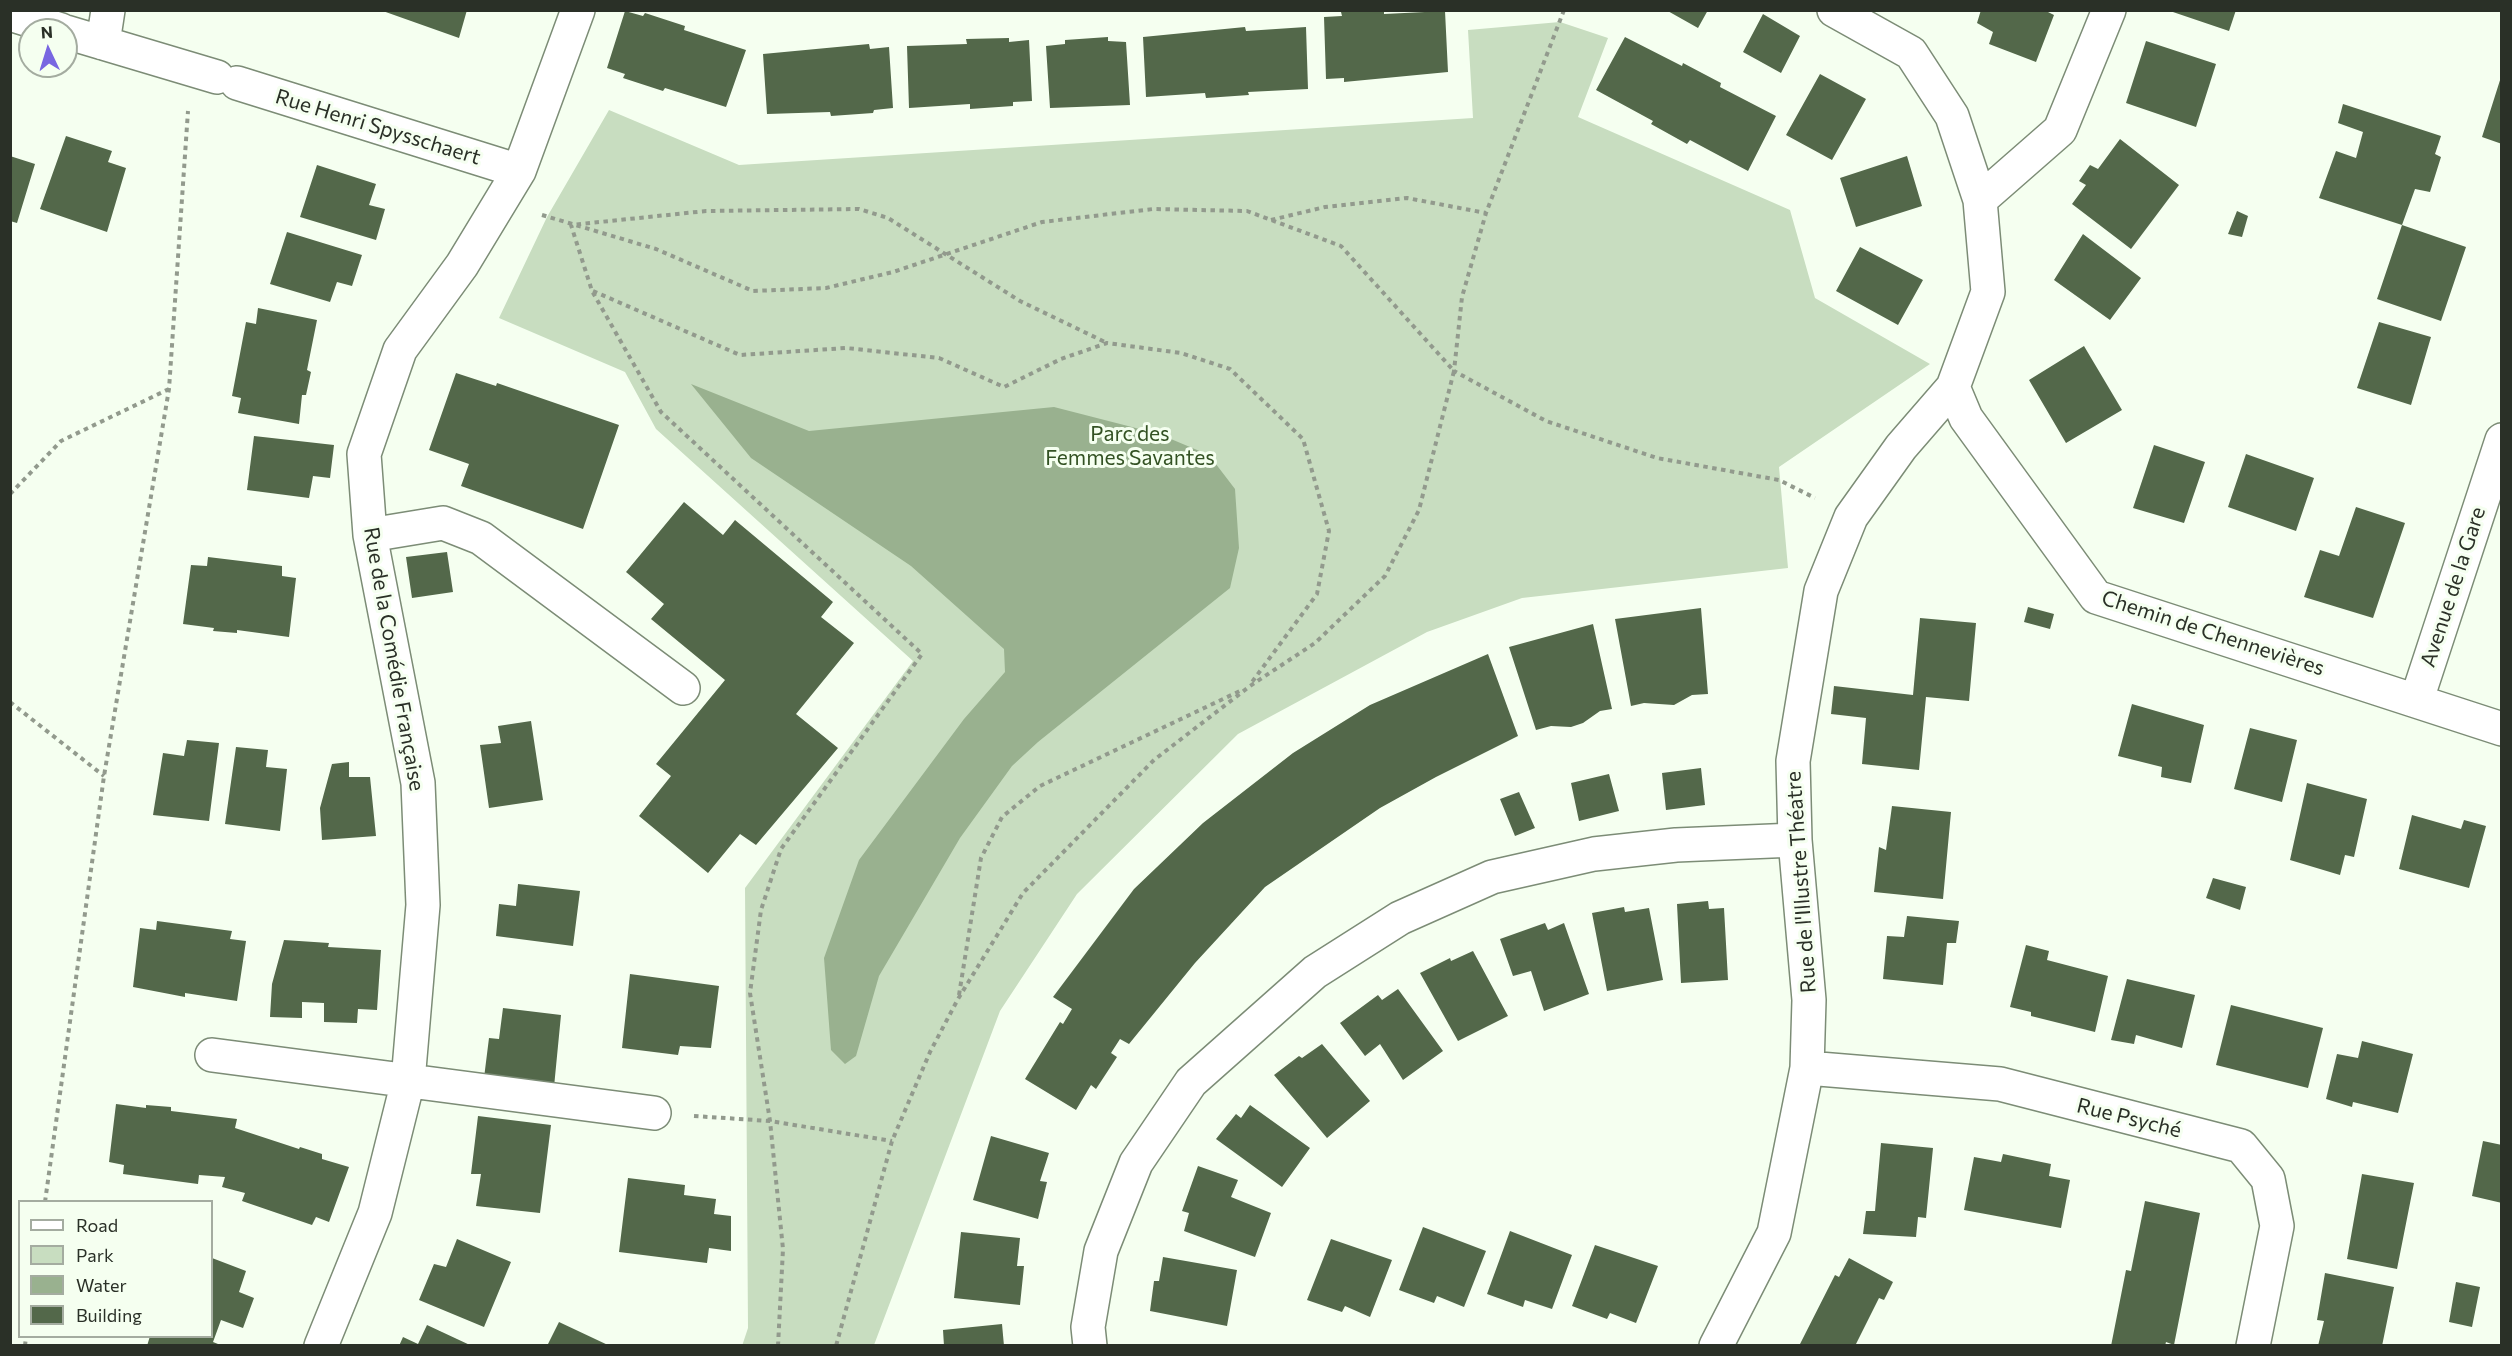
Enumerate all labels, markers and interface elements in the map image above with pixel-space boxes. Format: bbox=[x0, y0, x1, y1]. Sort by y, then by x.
north arrow bbox=[18, 18, 78, 78]
text: N bbox=[40, 22, 53, 41]
street label: Rue Henri Spysschaert bbox=[272, 84, 484, 170]
park label: Parc des Femmes Savantes bbox=[1045, 421, 1215, 471]
street label: Avenue de la Gare bbox=[2415, 504, 2491, 670]
street label: Rue de la Comédie Française bbox=[358, 525, 430, 793]
street label: Chemin de Chennevières bbox=[2098, 585, 2328, 681]
street label: Rue de l'Illustre Théatre bbox=[1781, 770, 1821, 994]
street label: Rue Psyché bbox=[2074, 1093, 2184, 1143]
legend bbox=[18, 1200, 213, 1338]
text: Road bbox=[76, 1214, 118, 1236]
text: Park bbox=[76, 1244, 114, 1266]
text: Water bbox=[76, 1274, 127, 1296]
text: Building bbox=[76, 1304, 142, 1326]

